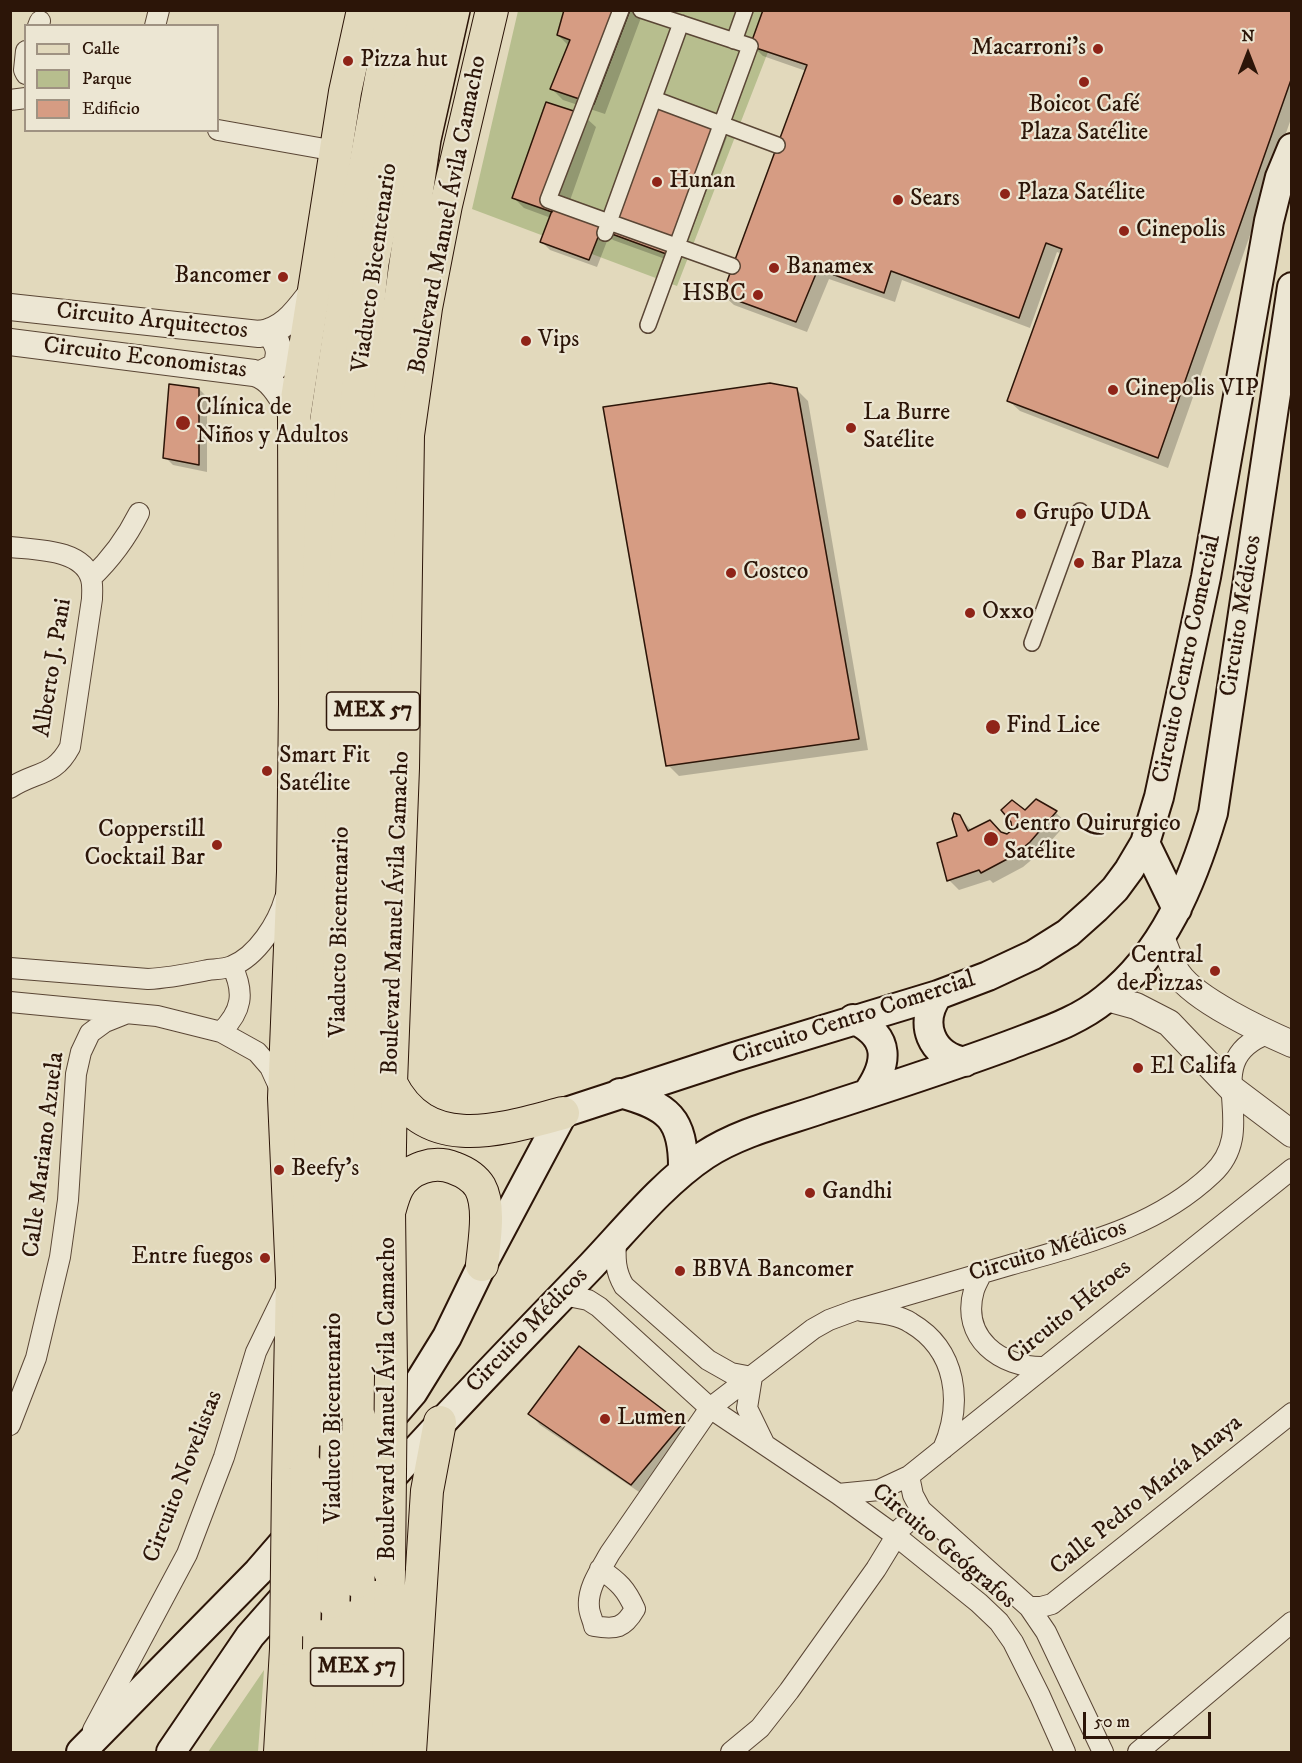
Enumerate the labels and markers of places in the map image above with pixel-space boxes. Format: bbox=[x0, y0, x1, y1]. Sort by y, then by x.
place label: Macarroni's bbox=[971, 35, 1086, 63]
marker: Macarroni's bbox=[1091, 42, 1105, 56]
place label: Pizza hut bbox=[360, 47, 448, 75]
marker: Pizza hut bbox=[341, 54, 355, 68]
marker: Boicot Café Plaza Satélite bbox=[1077, 75, 1091, 89]
place label: Boicot Café Plaza Satélite bbox=[1020, 92, 1148, 148]
place label: Hunan bbox=[669, 168, 736, 196]
marker: Hunan bbox=[650, 175, 664, 189]
place label: Plaza Satélite bbox=[1017, 180, 1145, 208]
place label: Sears bbox=[910, 186, 960, 214]
marker: Plaza Satélite bbox=[998, 187, 1012, 201]
marker: Sears bbox=[891, 193, 905, 207]
place label: Cinepolis bbox=[1136, 217, 1225, 245]
marker: Cinepolis bbox=[1117, 224, 1131, 238]
place label: Banamex bbox=[786, 254, 874, 282]
marker: Banamex bbox=[767, 261, 781, 275]
place label: Bancomer bbox=[174, 263, 271, 291]
marker: Bancomer bbox=[276, 270, 290, 284]
place label: HSBC bbox=[682, 281, 746, 309]
marker: HSBC bbox=[751, 288, 765, 302]
place label: Vips bbox=[538, 327, 579, 355]
marker: Vips bbox=[519, 334, 533, 348]
place label: Cinepolis VIP bbox=[1125, 376, 1259, 404]
marker: Cinepolis VIP bbox=[1106, 383, 1120, 397]
place label: Clínica de Niños y Adultos bbox=[196, 395, 348, 451]
place label: La Burre Satélite bbox=[863, 400, 950, 456]
marker: Clínica de Niños y Adultos bbox=[174, 414, 192, 432]
marker: La Burre Satélite bbox=[844, 421, 858, 435]
place label: Grupo UDA bbox=[1033, 500, 1151, 528]
marker: Grupo UDA bbox=[1014, 507, 1028, 521]
place label: Bar Plaza bbox=[1091, 549, 1182, 577]
marker: Bar Plaza bbox=[1072, 556, 1086, 570]
place label: Costco bbox=[743, 559, 808, 587]
marker: Costco bbox=[724, 566, 738, 580]
place label: Oxxo bbox=[982, 599, 1034, 627]
marker: Oxxo bbox=[963, 606, 977, 620]
place label: Find Lice bbox=[1006, 713, 1100, 741]
marker: Find Lice bbox=[984, 718, 1002, 736]
place label: Smart Fit Satélite bbox=[279, 743, 370, 799]
marker: Smart Fit Satélite bbox=[260, 764, 274, 778]
place label: Centro Quirurgico Satélite bbox=[1004, 811, 1181, 867]
place label: Copperstill Cocktail Bar bbox=[85, 817, 205, 873]
marker: Centro Quirurgico Satélite bbox=[982, 830, 1000, 848]
marker: Copperstill Cocktail Bar bbox=[210, 838, 224, 852]
place label: Central de Pizzas bbox=[1117, 943, 1203, 999]
marker: Central de Pizzas bbox=[1208, 964, 1222, 978]
place label: El Califa bbox=[1150, 1054, 1237, 1082]
marker: El Califa bbox=[1131, 1061, 1145, 1075]
place label: Beefy's bbox=[291, 1156, 359, 1184]
marker: Beefy's bbox=[272, 1163, 286, 1177]
place label: Gandhi bbox=[822, 1179, 892, 1207]
marker: Gandhi bbox=[803, 1186, 817, 1200]
place label: Entre fuegos bbox=[131, 1244, 253, 1272]
marker: Entre fuegos bbox=[258, 1251, 272, 1265]
place label: BBVA Bancomer bbox=[692, 1257, 854, 1285]
marker: BBVA Bancomer bbox=[673, 1264, 687, 1278]
place label: Lumen bbox=[617, 1405, 686, 1433]
marker: Lumen bbox=[598, 1412, 612, 1426]

